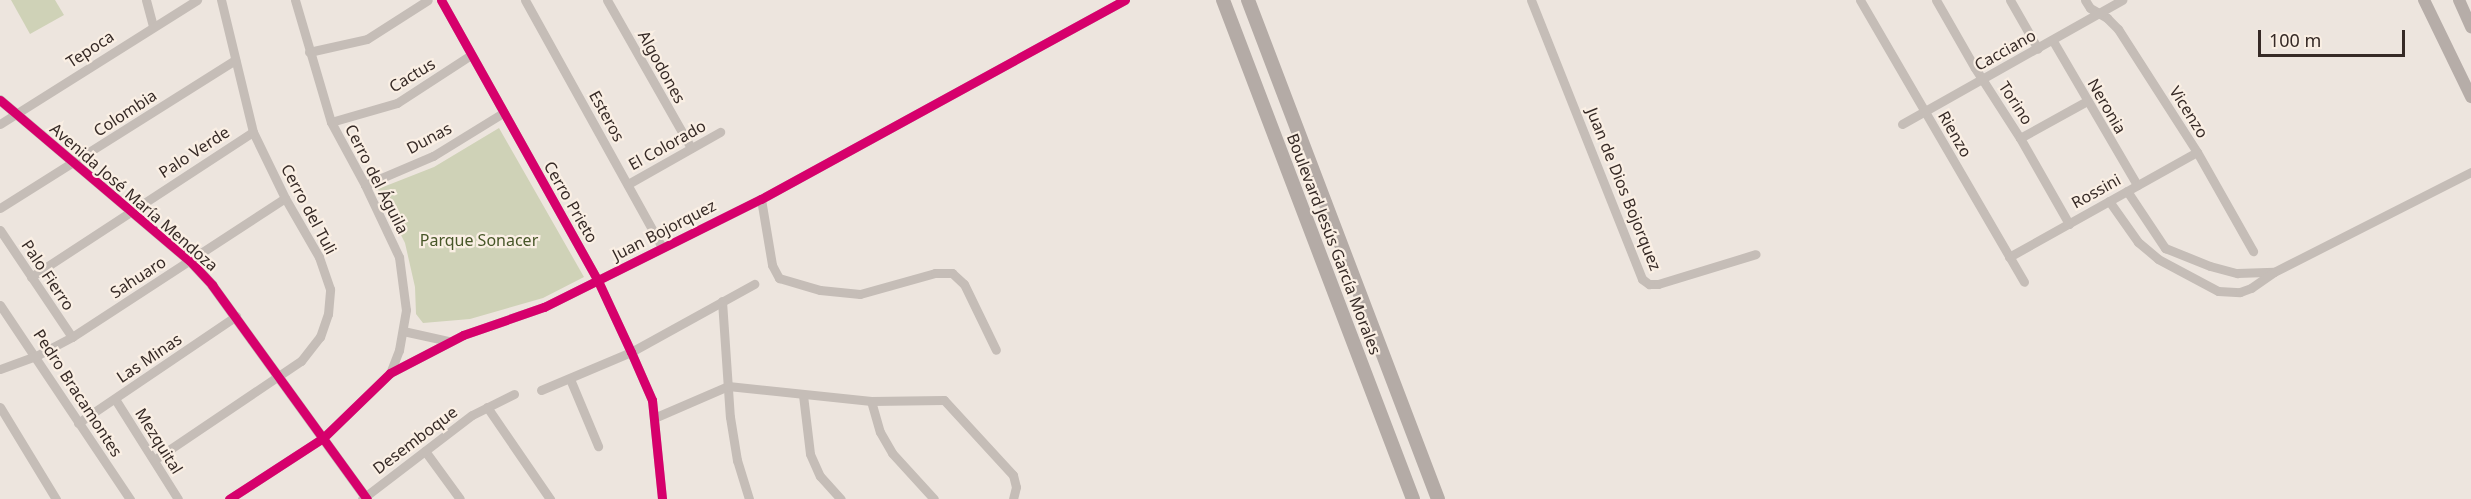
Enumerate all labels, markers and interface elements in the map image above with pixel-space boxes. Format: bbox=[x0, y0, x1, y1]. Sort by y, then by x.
scale bar bbox=[2261, 18, 2408, 56]
street label: Cacciano bbox=[1971, 25, 2039, 75]
street label: Tepoca bbox=[63, 27, 117, 71]
street label: Algodones bbox=[634, 27, 690, 107]
text: 100 m bbox=[2269, 28, 2321, 52]
street label: Cactus bbox=[386, 54, 438, 96]
street label: Neronia bbox=[2084, 75, 2130, 137]
street label: Torino bbox=[1995, 78, 2037, 128]
street label: Vicenzo bbox=[2166, 83, 2212, 141]
street label: Colombia bbox=[90, 85, 160, 141]
street label: Esteros bbox=[585, 87, 629, 145]
street label: Juan de Dios Bojorquez bbox=[1583, 105, 1665, 273]
street label: Rienzo bbox=[1934, 107, 1976, 161]
street label: El Colorado bbox=[625, 116, 709, 174]
street label: Dunas bbox=[403, 118, 455, 158]
street label: Avenida José María Mendoza bbox=[46, 119, 222, 275]
street label: Cerro del Águila bbox=[341, 121, 413, 237]
street label: Palo Verde bbox=[155, 122, 233, 182]
street label: Boulevard Jesús García Morales bbox=[1283, 131, 1385, 357]
street label: Cerro Prieto bbox=[540, 158, 602, 246]
street label: Cerro del Tuli bbox=[277, 161, 341, 257]
street label: Rossini bbox=[2068, 170, 2124, 212]
street label: Juan Bojorquez bbox=[609, 196, 719, 264]
park label: Parque Sonacer bbox=[420, 230, 538, 250]
street label: Palo Fierro bbox=[17, 236, 79, 314]
street label: Sahuaro bbox=[107, 252, 169, 302]
street label: Pedro Bracamontes bbox=[30, 326, 126, 460]
street label: Las Minas bbox=[113, 329, 185, 387]
street label: Desemboque bbox=[369, 402, 461, 478]
street label: Mezquital bbox=[131, 405, 187, 477]

